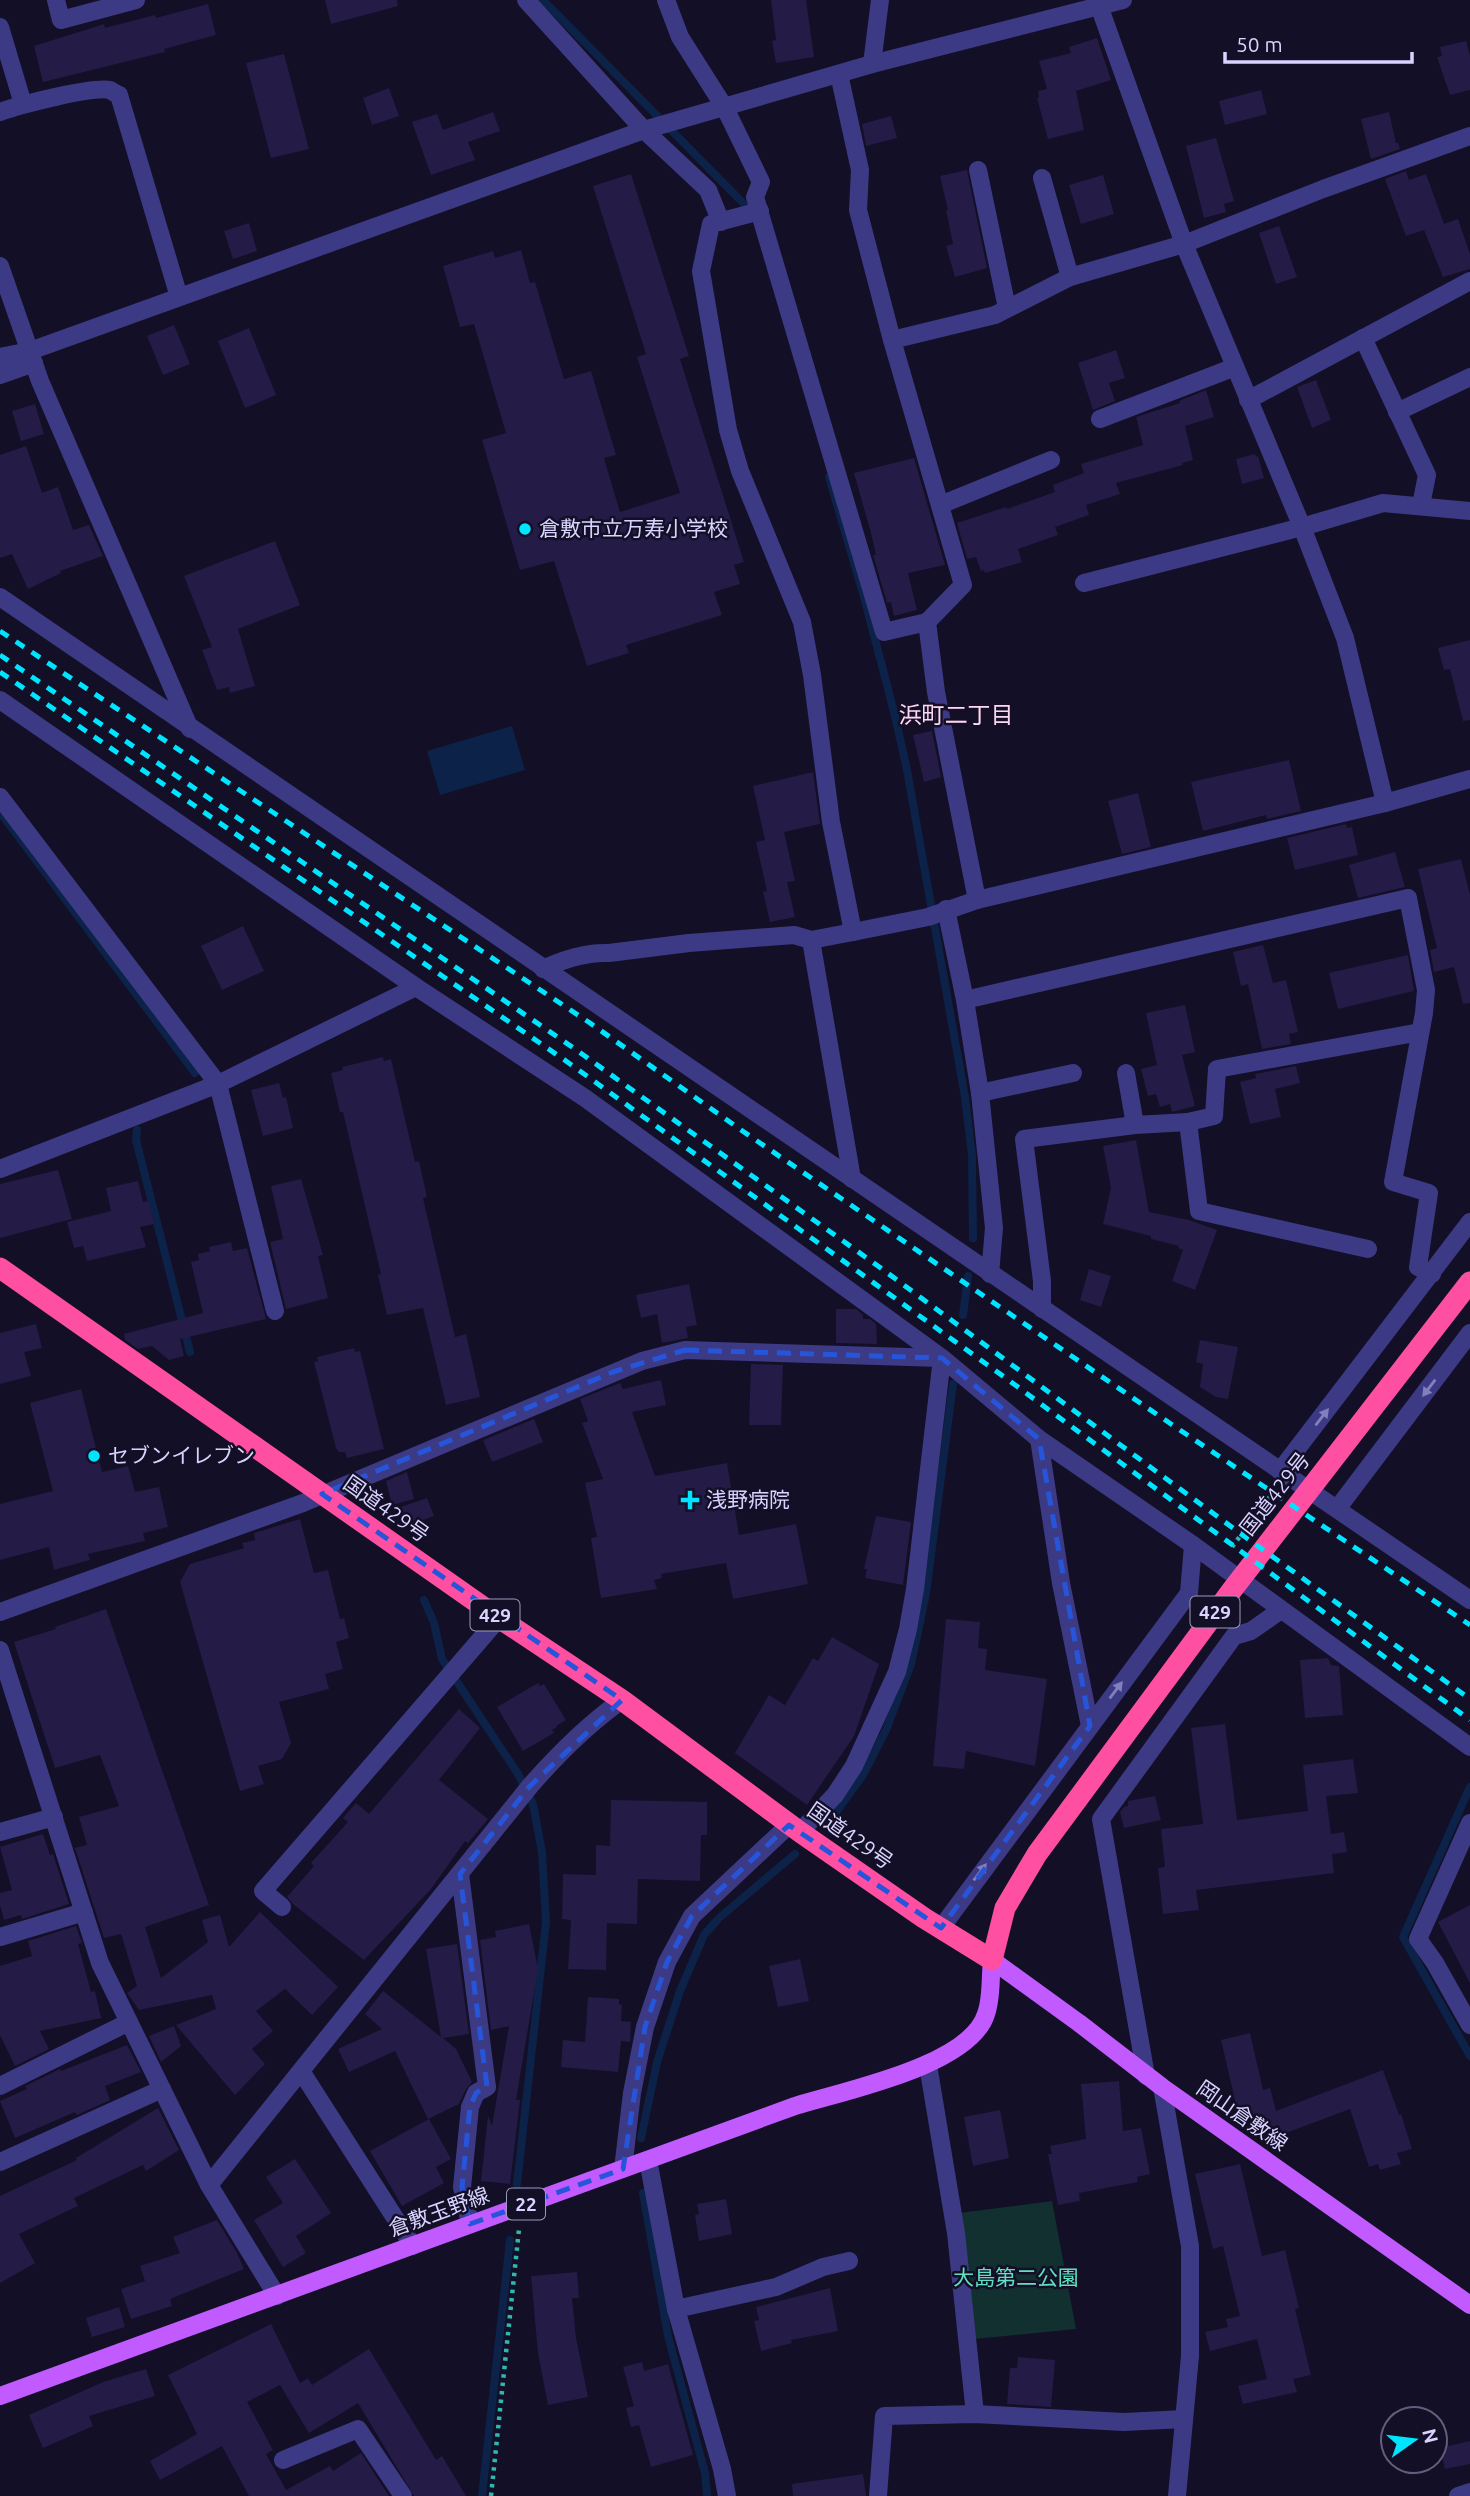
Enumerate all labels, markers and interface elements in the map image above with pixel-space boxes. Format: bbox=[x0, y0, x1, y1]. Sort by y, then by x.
scale bar bbox=[1225, 21, 1412, 65]
text: 50 m bbox=[1236, 32, 1283, 56]
place label: 倉敷市立万寿小学校 bbox=[539, 516, 728, 540]
marker: 倉敷市立万寿小学校 bbox=[517, 521, 533, 537]
district label: 浜町二丁目 bbox=[899, 702, 1014, 727]
one-way arrow bbox=[1422, 1379, 1436, 1397]
one-way arrow bbox=[1315, 1408, 1329, 1426]
place label: セブンイレブン bbox=[108, 1443, 255, 1467]
street label: 国道429号 bbox=[1234, 1447, 1314, 1540]
marker: セブンイレブン bbox=[86, 1448, 102, 1464]
street label: 国道429号 bbox=[339, 1470, 434, 1546]
place label: 浅野病院 bbox=[706, 1487, 790, 1511]
marker: 浅野病院 bbox=[680, 1490, 700, 1510]
road number: 429 bbox=[1190, 1596, 1240, 1628]
road number: 429 bbox=[470, 1600, 520, 1630]
one-way arrow bbox=[1109, 1681, 1124, 1699]
street label: 国道429号 bbox=[803, 1797, 898, 1873]
one-way arrow bbox=[973, 1863, 987, 1881]
street label: 岡山倉敷線 bbox=[1193, 2075, 1292, 2155]
street label: 倉敷玉野線 bbox=[385, 2182, 492, 2240]
road number: 22 bbox=[507, 2188, 545, 2220]
park label: 大島第二公園 bbox=[953, 2265, 1079, 2289]
north arrow bbox=[1379, 2405, 1449, 2475]
text: N bbox=[1418, 2426, 1443, 2445]

